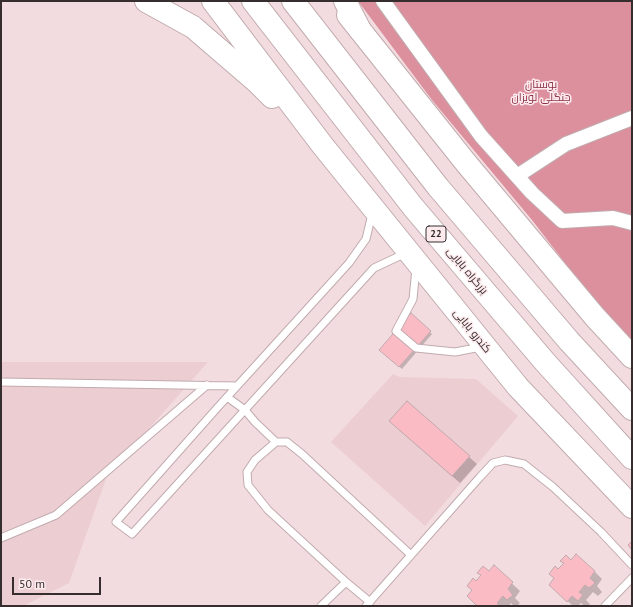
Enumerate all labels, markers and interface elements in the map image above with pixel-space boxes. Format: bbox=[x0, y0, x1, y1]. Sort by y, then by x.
park label: بوستان جنگلی لویزان bbox=[511, 78, 571, 104]
road number: 22 bbox=[426, 226, 446, 242]
street label: بزرگراه بابایی bbox=[444, 245, 490, 297]
street label: کندرو بابایی bbox=[450, 306, 494, 356]
scale bar bbox=[14, 569, 103, 595]
text: 50 m bbox=[19, 576, 45, 591]

